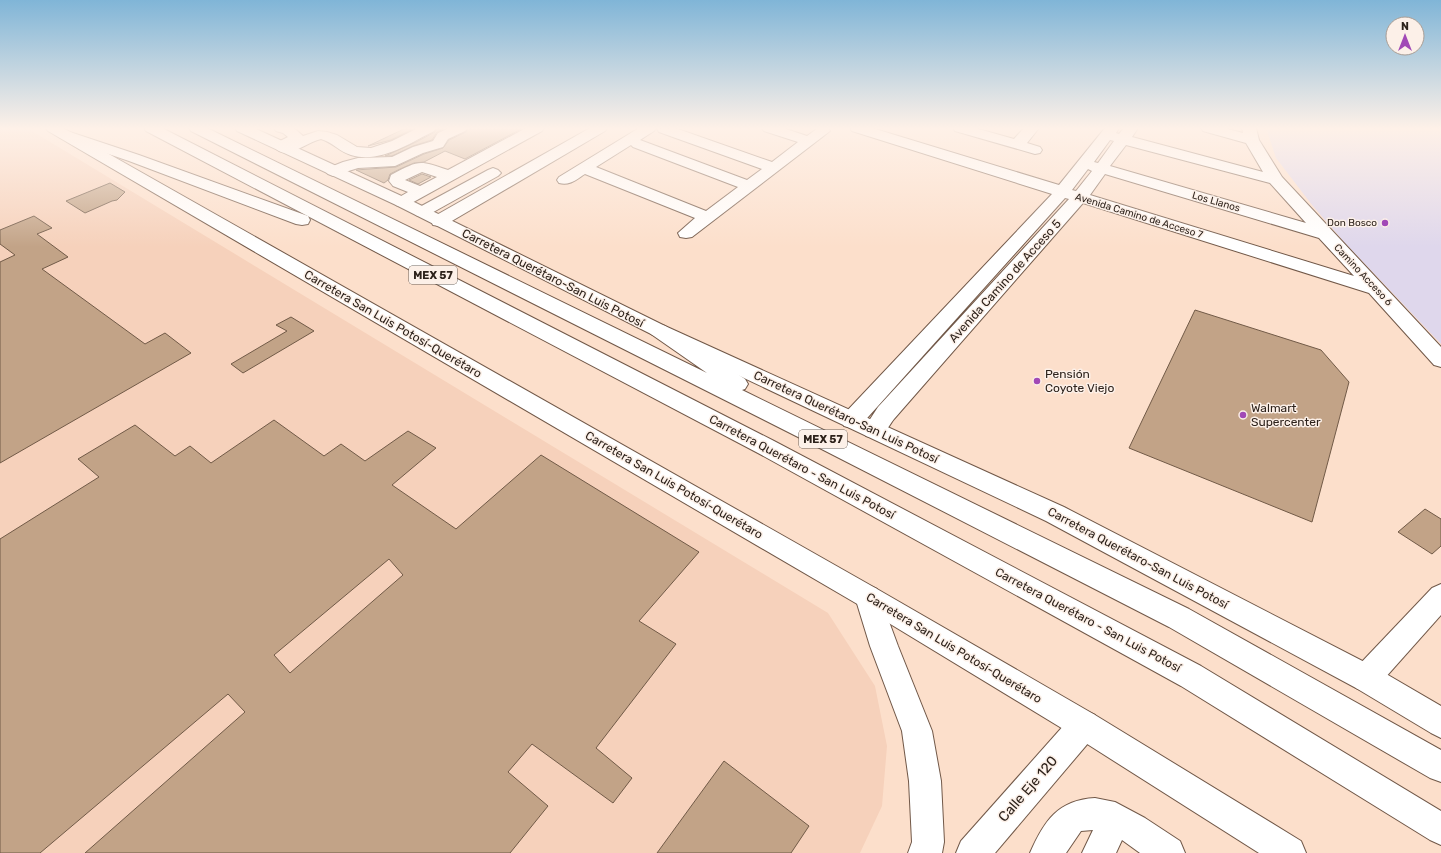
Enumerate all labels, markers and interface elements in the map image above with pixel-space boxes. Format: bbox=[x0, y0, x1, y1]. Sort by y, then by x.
north arrow bbox=[1385, 16, 1425, 56]
text: N bbox=[1401, 20, 1409, 33]
street label: Los Llanos bbox=[1191, 189, 1241, 215]
street label: Avenida Camino de Acceso 7 bbox=[1074, 191, 1204, 241]
street label: Avenida Camino de Acceso 5 bbox=[946, 217, 1064, 345]
place label: Don Bosco bbox=[1327, 217, 1377, 229]
marker: Don Bosco bbox=[1380, 218, 1390, 228]
street label: Carretera Querétaro-San Luis Potosí bbox=[460, 226, 647, 331]
street label: Camino Acceso 6 bbox=[1331, 242, 1395, 308]
road number: MEX 57 bbox=[409, 266, 457, 284]
street label: Carretera San Luis Potosí-Querétaro bbox=[302, 267, 484, 381]
place label: Pensión Coyote Viejo bbox=[1045, 367, 1114, 395]
street label: Carretera Querétaro-San Luis Potosí bbox=[751, 368, 942, 467]
marker: Pensión Coyote Viejo bbox=[1032, 376, 1042, 386]
place label: Walmart Supercenter bbox=[1251, 401, 1321, 429]
marker: Walmart Supercenter bbox=[1238, 410, 1248, 420]
street label: Carretera Querétaro - San Luis Potosí bbox=[707, 412, 898, 523]
street label: Carretera San Luis Potosí-Querétaro bbox=[583, 428, 765, 542]
road number: MEX 57 bbox=[799, 430, 847, 448]
street label: Carretera Querétaro-San Luis Potosí bbox=[1045, 504, 1232, 612]
street label: Carretera Querétaro - San Luis Potosí bbox=[993, 565, 1184, 676]
street label: Carretera San Luis Potosí-Querétaro bbox=[864, 590, 1044, 706]
street label: Calle Eje 120 bbox=[995, 753, 1061, 825]

